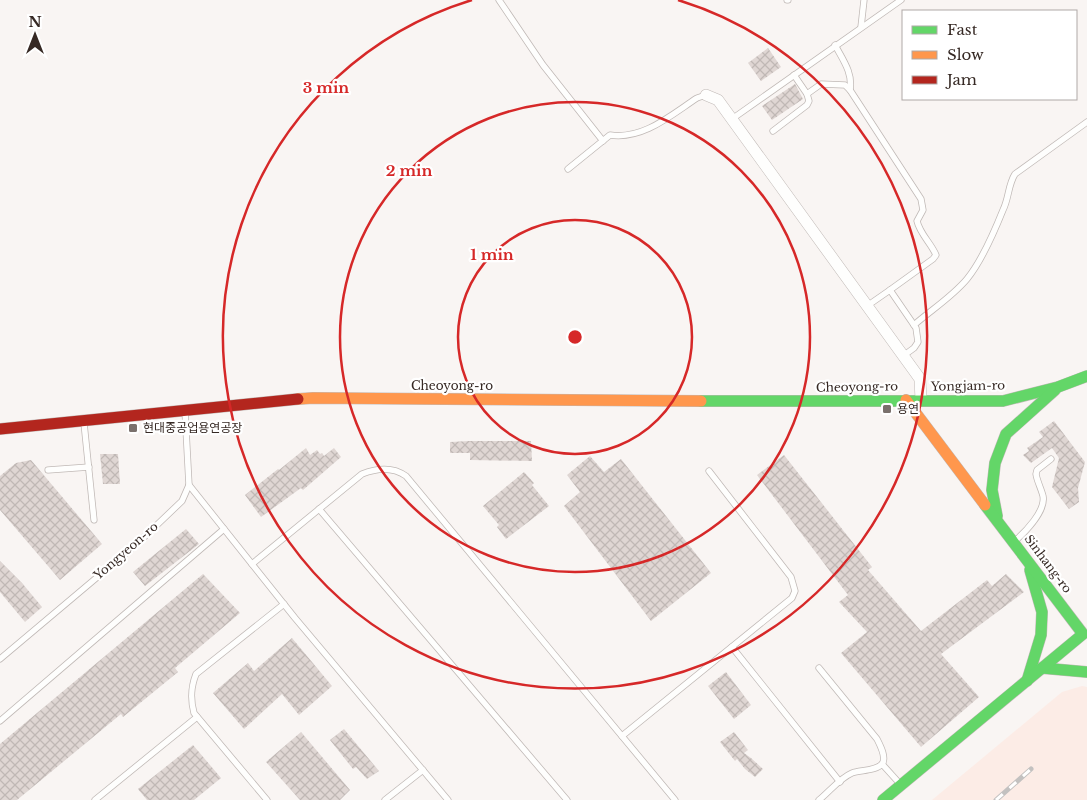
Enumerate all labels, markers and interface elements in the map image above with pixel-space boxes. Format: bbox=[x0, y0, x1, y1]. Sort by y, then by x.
north arrow bbox=[10, 10, 60, 60]
legend bbox=[902, 10, 1077, 100]
text: N bbox=[28, 13, 42, 31]
text: Fast bbox=[947, 20, 978, 39]
text: Slow bbox=[947, 45, 984, 64]
text: Jam bbox=[945, 70, 977, 89]
text: 3 min bbox=[303, 78, 349, 97]
text: 2 min bbox=[386, 161, 432, 180]
text: 1 min bbox=[470, 245, 514, 264]
centre of rings bbox=[566, 328, 584, 346]
street label: Yongjam-ro bbox=[930, 377, 1005, 394]
street label: Cheoyong-ro bbox=[411, 378, 493, 393]
street label: Cheoyong-ro bbox=[816, 378, 898, 395]
place label: 용연 bbox=[897, 401, 919, 416]
marker: 용연 bbox=[881, 403, 893, 415]
place label: 현대중공업용연공장 bbox=[143, 420, 242, 435]
marker: 현대중공업용연공장 bbox=[127, 422, 139, 434]
street label: Yongyeon-ro bbox=[90, 519, 161, 583]
street label: Sinhang-ro bbox=[1022, 531, 1075, 596]

